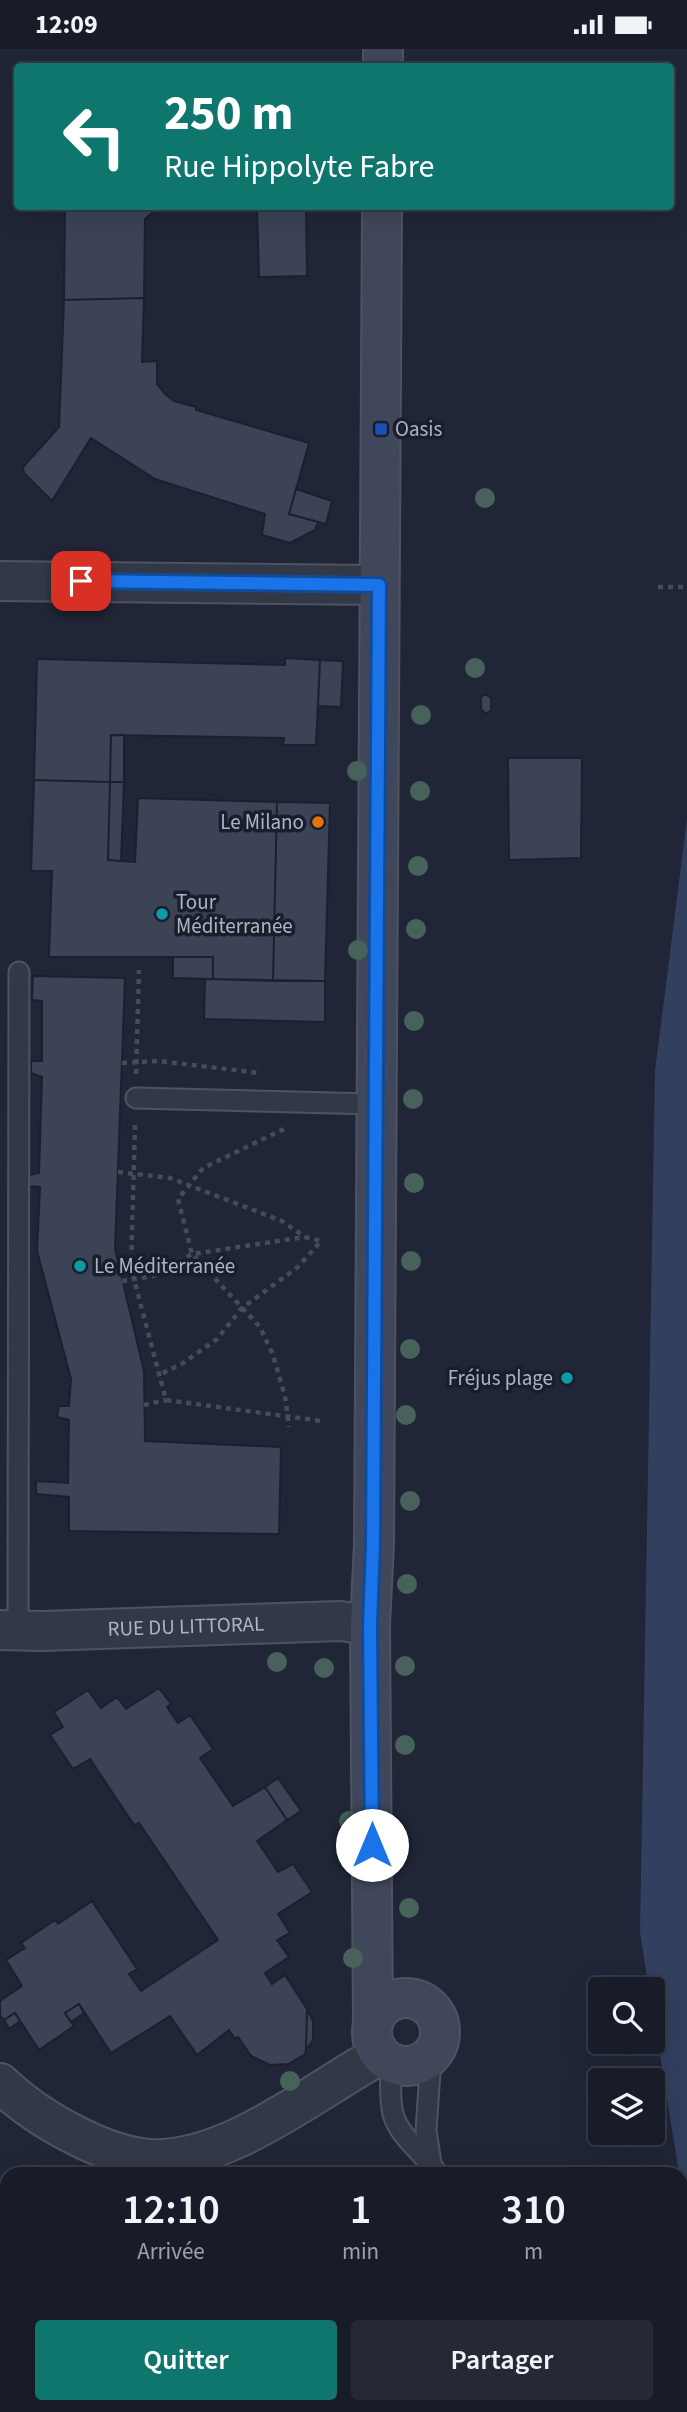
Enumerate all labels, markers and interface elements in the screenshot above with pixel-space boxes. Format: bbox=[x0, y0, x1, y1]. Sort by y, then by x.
text: 12:09 bbox=[35, 6, 98, 43]
text: 250 m bbox=[164, 79, 293, 149]
icon: left bbox=[49, 91, 140, 182]
text: Rue Hippolyte Fabre bbox=[164, 144, 434, 190]
place label: Oasis bbox=[395, 414, 442, 444]
marker: Oasis bbox=[373, 421, 389, 437]
pin bbox=[51, 551, 111, 611]
icon: arrive bbox=[62, 562, 100, 600]
place label: Le Milano bbox=[220, 807, 304, 837]
marker: Le Milano bbox=[310, 814, 326, 830]
place label: Tour Méditerranée bbox=[176, 887, 293, 941]
marker: Tour Méditerranée bbox=[154, 906, 170, 922]
place label: Le Méditerranée bbox=[94, 1251, 235, 1281]
marker: Le Méditerranée bbox=[72, 1258, 88, 1274]
place label: Fréjus plage bbox=[448, 1363, 553, 1393]
marker: Fréjus plage bbox=[559, 1370, 575, 1386]
street label: RUE DU LITTORAL bbox=[107, 1609, 265, 1644]
position arrow bbox=[335, 1808, 409, 1882]
map controls bbox=[588, 1977, 665, 2145]
button: search bbox=[588, 1977, 665, 2054]
button: layers bbox=[588, 2068, 665, 2145]
text: 12:10 bbox=[122, 2180, 220, 2240]
text: 1 bbox=[350, 2180, 371, 2240]
text: 310 bbox=[501, 2180, 566, 2240]
text: Arrivée bbox=[137, 2235, 205, 2268]
text: min bbox=[342, 2235, 379, 2268]
text: m bbox=[524, 2235, 543, 2268]
button: Quitter bbox=[35, 2320, 337, 2400]
button: Partager bbox=[351, 2320, 653, 2400]

